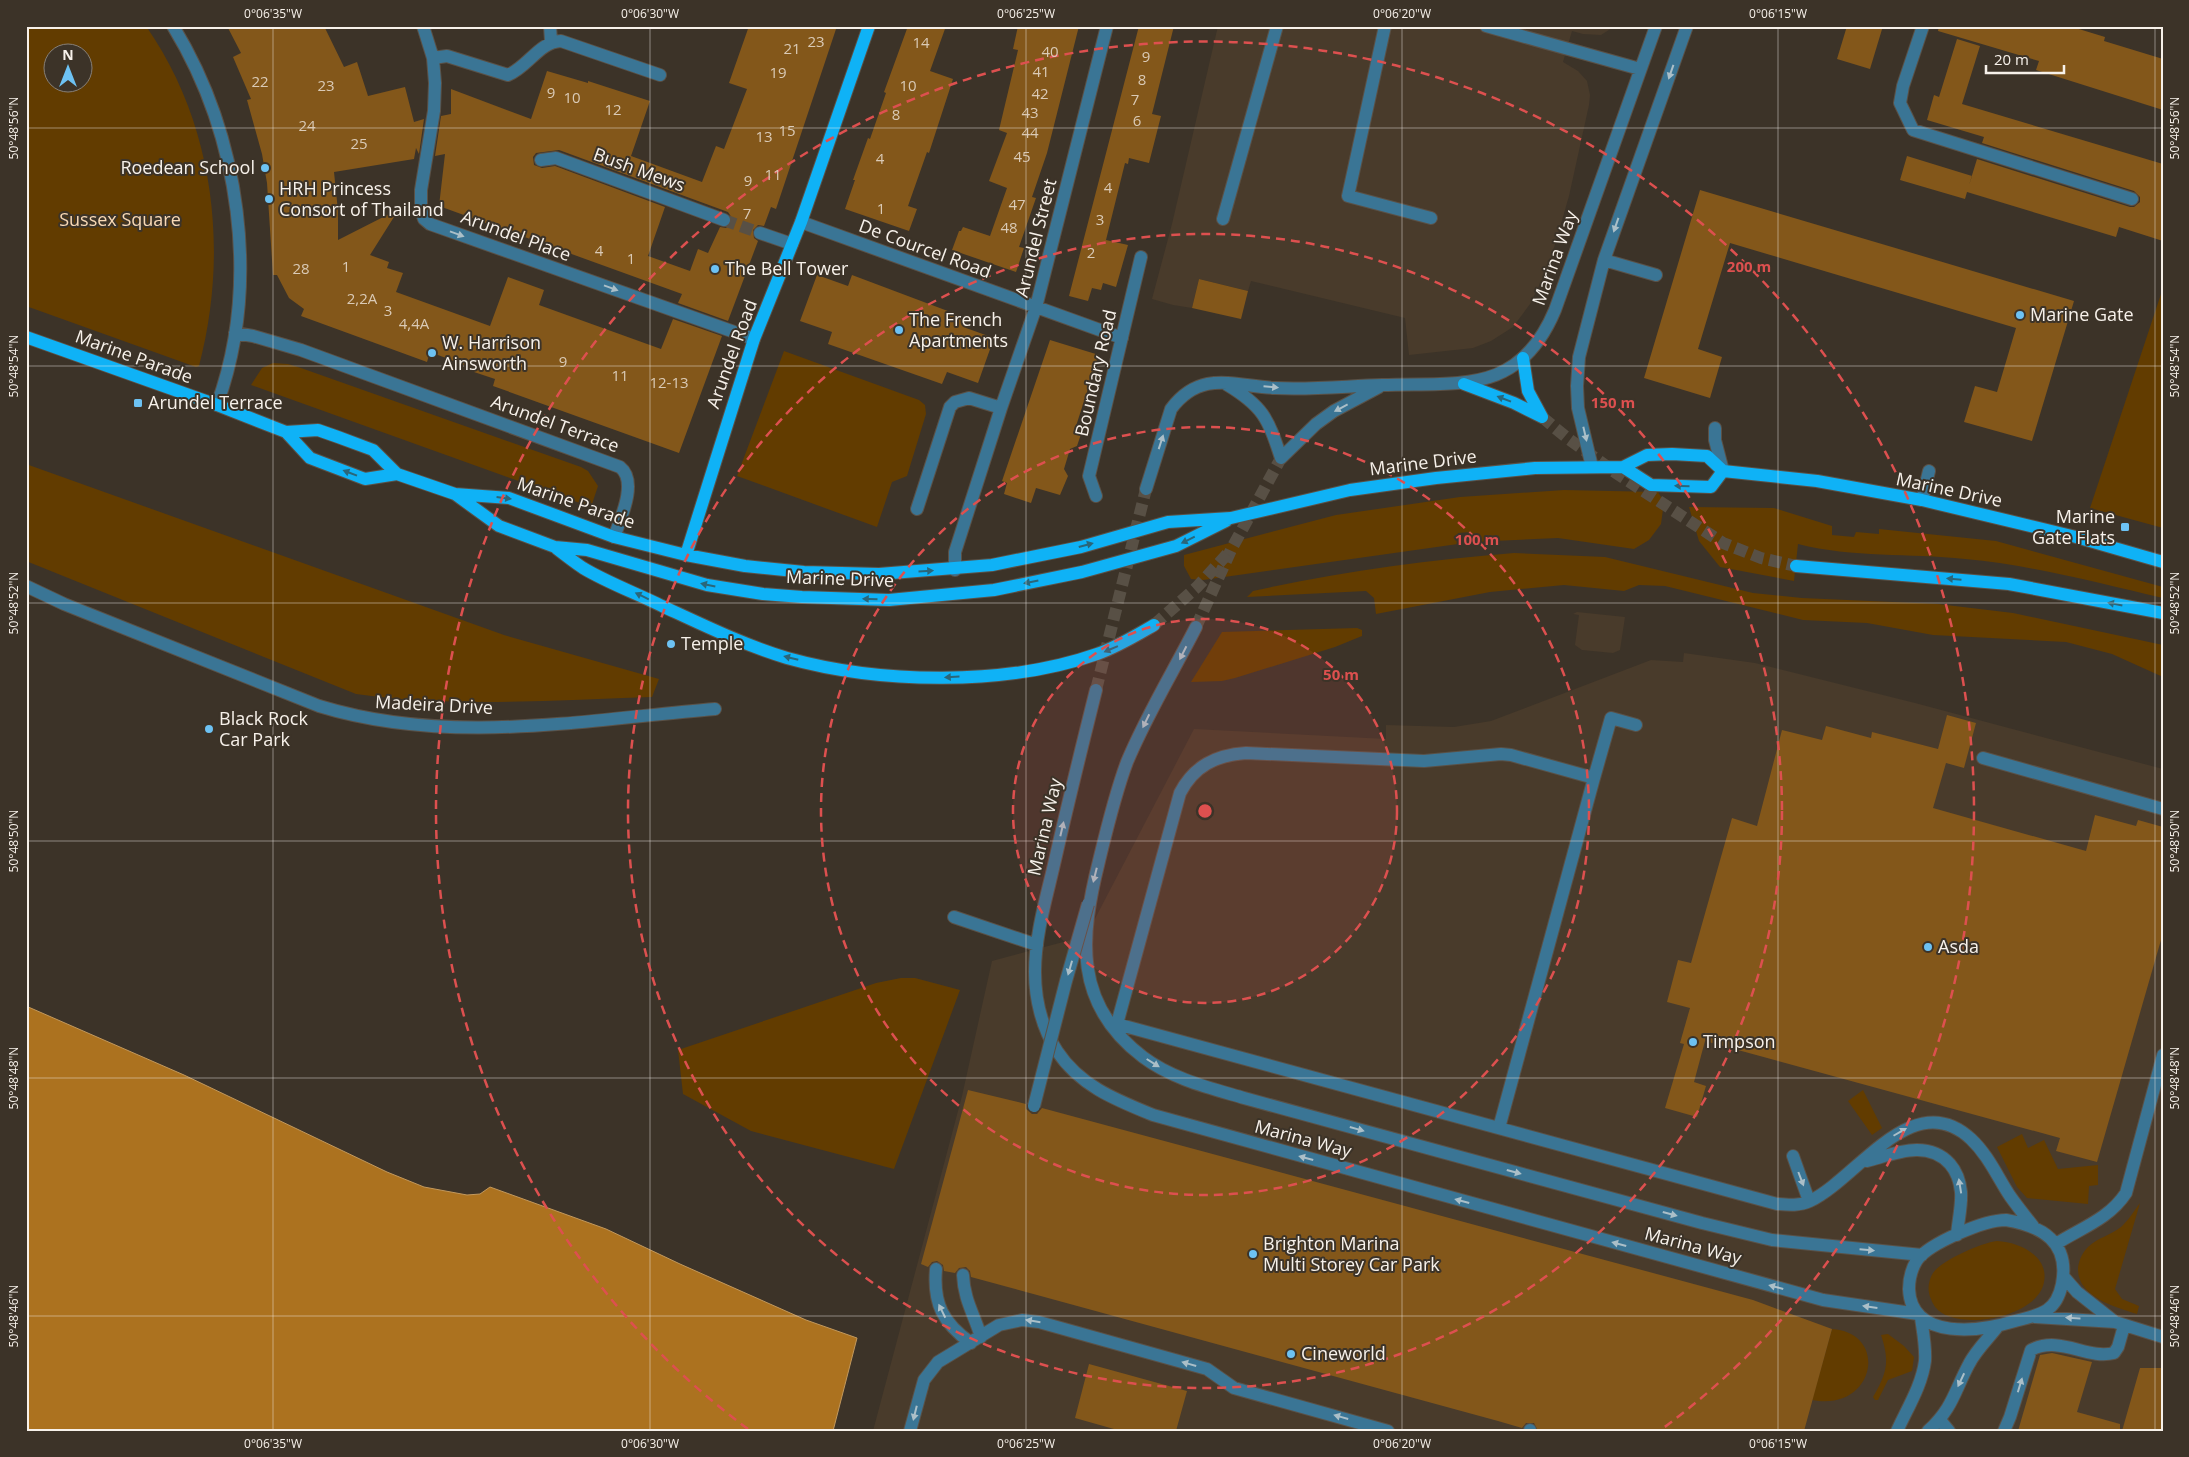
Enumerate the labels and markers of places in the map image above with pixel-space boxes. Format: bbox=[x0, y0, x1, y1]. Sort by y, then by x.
place label: Roedean School bbox=[120, 155, 255, 179]
marker: Roedean School bbox=[259, 162, 271, 174]
place label: HRH Princess Consort of Thailand bbox=[279, 176, 444, 221]
marker: HRH Princess Consort of Thailand bbox=[263, 193, 275, 205]
place label: The Bell Tower bbox=[725, 256, 849, 280]
marker: The Bell Tower bbox=[709, 263, 721, 275]
place label: Marine Gate bbox=[2030, 302, 2134, 326]
place label: The French Apartments bbox=[909, 307, 1008, 352]
marker: Marine Gate bbox=[2014, 309, 2026, 321]
marker: The French Apartments bbox=[893, 324, 905, 336]
place label: W. Harrison Ainsworth bbox=[442, 330, 541, 375]
marker: W. Harrison Ainsworth bbox=[426, 347, 438, 359]
place label: Arundel Terrace bbox=[148, 390, 283, 414]
marker: Arundel Terrace bbox=[132, 397, 144, 409]
place label: Marine Gate Flats bbox=[2032, 504, 2115, 549]
marker: Marine Gate Flats bbox=[2119, 521, 2131, 533]
place label: Temple bbox=[681, 631, 743, 655]
marker: Temple bbox=[665, 638, 677, 650]
place label: Black Rock Car Park bbox=[219, 706, 308, 751]
marker: Black Rock Car Park bbox=[203, 723, 215, 735]
centre of rings bbox=[1196, 802, 1214, 820]
place label: Asda bbox=[1938, 934, 1979, 958]
marker: Asda bbox=[1922, 941, 1934, 953]
place label: Timpson bbox=[1703, 1029, 1776, 1053]
marker: Timpson bbox=[1687, 1036, 1699, 1048]
place label: Brighton Marina Multi Storey Car Park bbox=[1263, 1231, 1440, 1276]
marker: Brighton Marina Multi Storey Car Park bbox=[1247, 1248, 1259, 1260]
place label: Cineworld bbox=[1301, 1341, 1386, 1365]
marker: Cineworld bbox=[1285, 1348, 1297, 1360]

